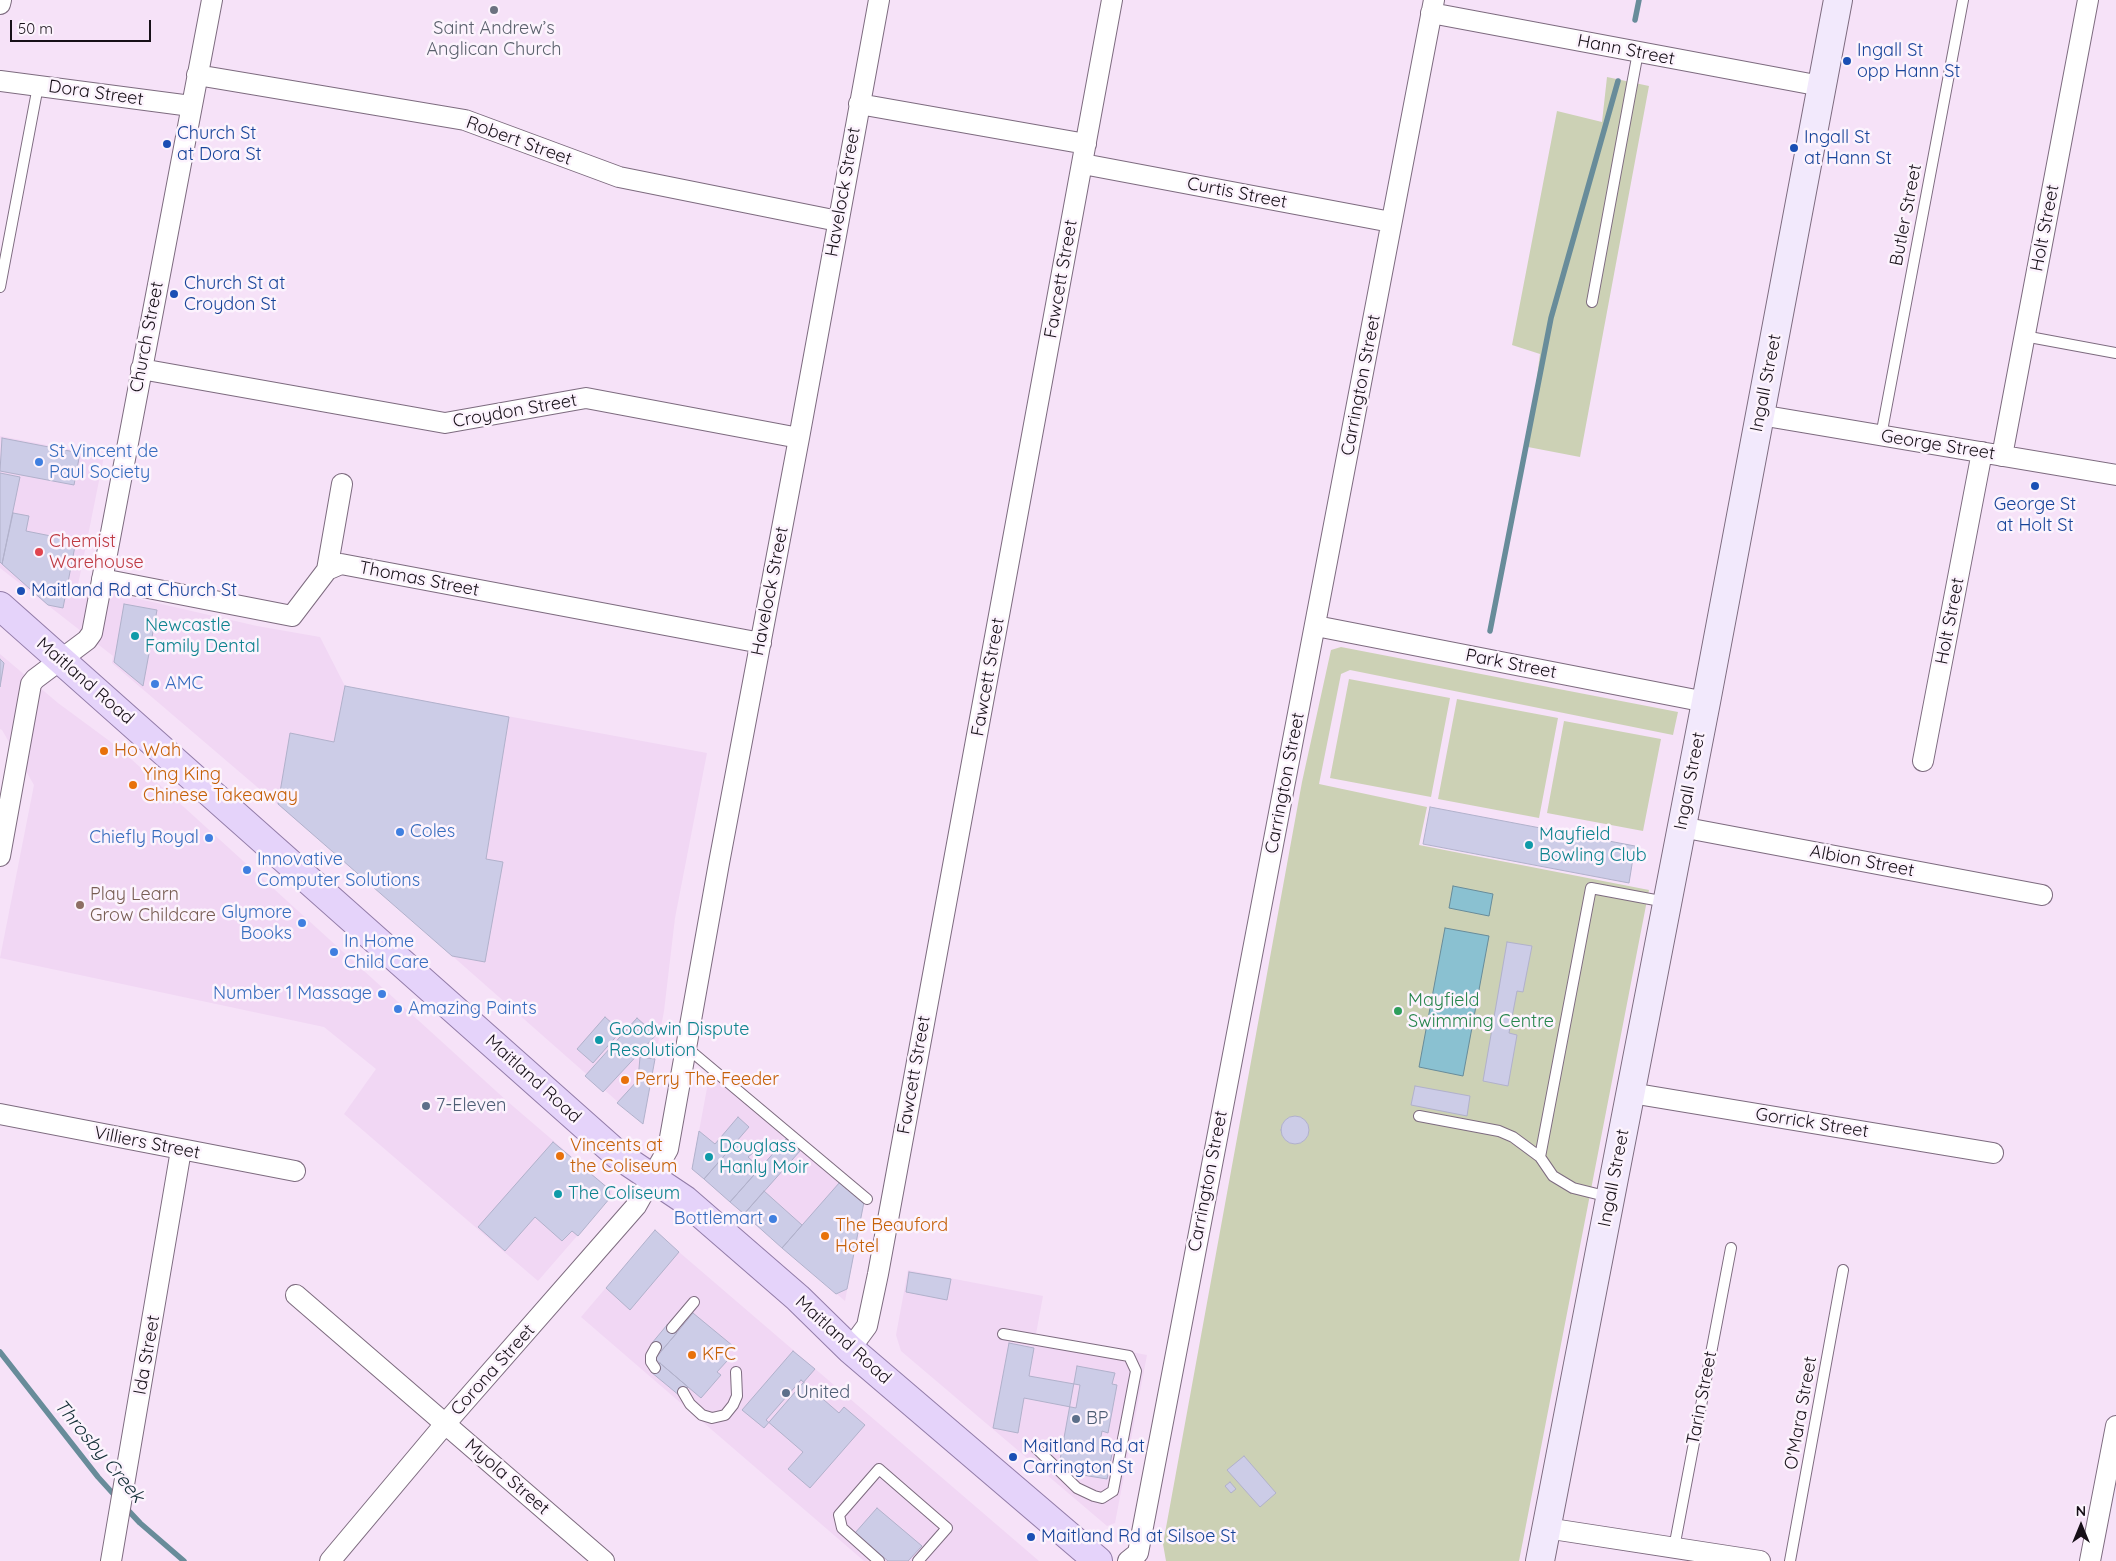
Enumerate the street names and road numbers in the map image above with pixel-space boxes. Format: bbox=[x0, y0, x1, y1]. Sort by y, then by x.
street label: Hann Street bbox=[1575, 30, 1677, 70]
street label: Dora Street bbox=[47, 76, 145, 110]
street label: Robert Street bbox=[463, 112, 575, 170]
street label: Havelock Street bbox=[821, 126, 865, 258]
street label: Butler Street bbox=[1886, 162, 1926, 268]
street label: Curtis Street bbox=[1185, 173, 1289, 213]
street label: Holt Street bbox=[2026, 183, 2064, 273]
street label: Fawcett Street bbox=[1040, 218, 1082, 340]
street label: Church Street bbox=[126, 280, 168, 394]
street label: Carrington Street bbox=[1337, 313, 1385, 457]
street label: Ingall Street bbox=[1746, 332, 1786, 434]
street label: Croydon Street bbox=[451, 389, 579, 433]
street label: George Street bbox=[1879, 425, 1997, 465]
street label: Havelock Street bbox=[747, 525, 793, 657]
street label: Thomas Street bbox=[357, 557, 481, 601]
street label: Holt Street bbox=[1931, 576, 1969, 666]
street label: Fawcett Street bbox=[967, 616, 1009, 738]
street label: Maitland Road bbox=[32, 633, 138, 729]
street label: Park Street bbox=[1464, 645, 1558, 683]
street label: Carrington Street bbox=[1261, 711, 1309, 855]
street label: Ingall Street bbox=[1670, 730, 1710, 832]
street label: Albion Street bbox=[1808, 840, 1916, 882]
street label: Fawcett Street bbox=[893, 1014, 935, 1136]
street label: Maitland Road bbox=[481, 1030, 585, 1128]
street label: Gorrick Street bbox=[1754, 1103, 1870, 1143]
street label: Carrington Street bbox=[1184, 1109, 1232, 1253]
street label: Villiers Street bbox=[92, 1122, 202, 1164]
street label: Ingall Street bbox=[1594, 1127, 1634, 1229]
street label: Maitland Road bbox=[791, 1291, 895, 1389]
street label: Ida Street bbox=[129, 1314, 165, 1396]
street label: Corona Street bbox=[446, 1320, 540, 1420]
street label: Tarin Street bbox=[1682, 1349, 1722, 1447]
street label: O'Mara Street bbox=[1780, 1355, 1822, 1471]
street label: Myola Street bbox=[460, 1434, 554, 1520]

